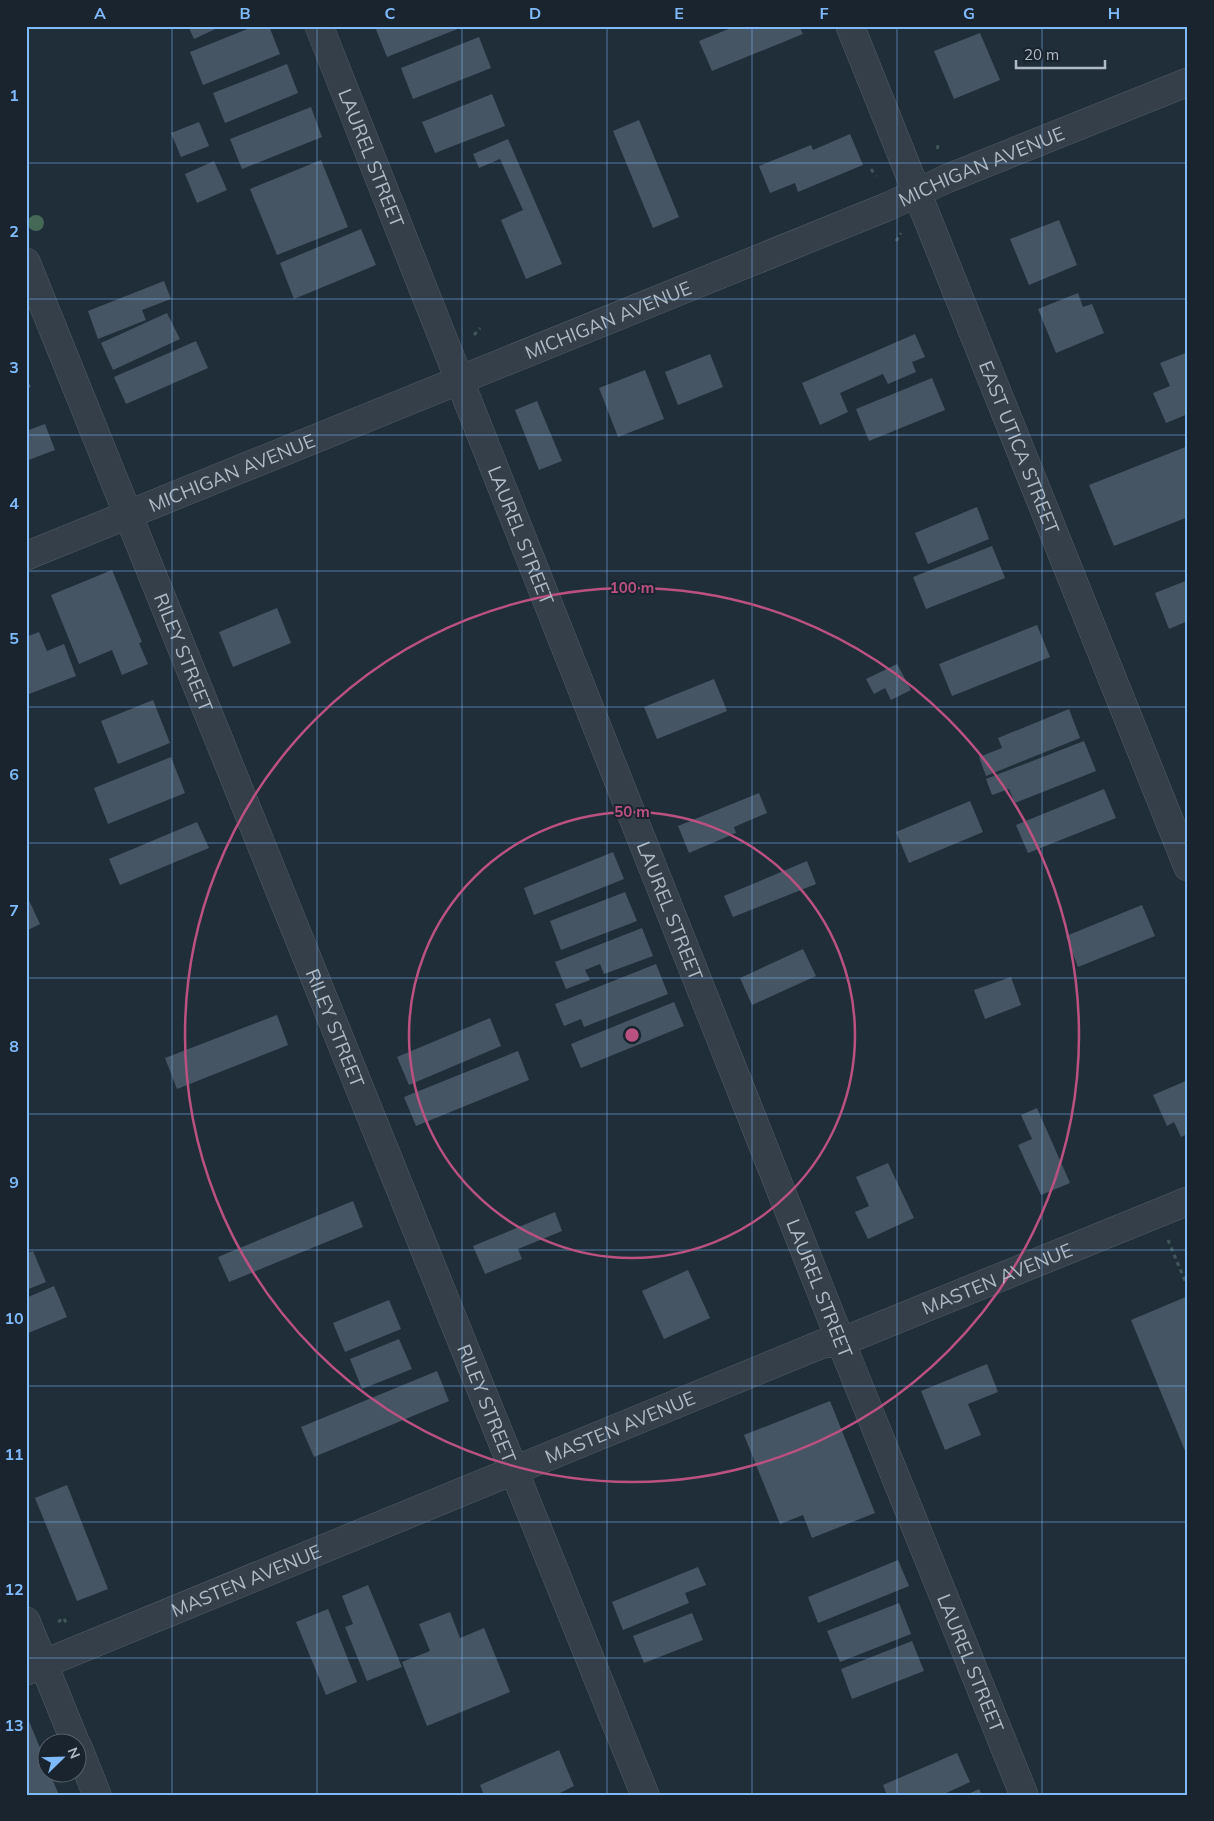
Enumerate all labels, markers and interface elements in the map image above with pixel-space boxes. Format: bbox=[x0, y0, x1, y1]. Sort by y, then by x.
text: A bbox=[94, 3, 106, 23]
text: B bbox=[239, 3, 251, 23]
text: C bbox=[385, 3, 396, 23]
text: D bbox=[529, 3, 541, 23]
text: E bbox=[674, 3, 684, 23]
text: F bbox=[819, 3, 829, 23]
text: G bbox=[963, 3, 975, 23]
text: H bbox=[1108, 3, 1120, 23]
scale bar bbox=[1016, 38, 1105, 70]
text: 20 m bbox=[1024, 45, 1059, 64]
text: 1 bbox=[9, 85, 19, 105]
street label: LAUREL STREET bbox=[333, 85, 410, 231]
street label: MICHIGAN AVENUE bbox=[895, 121, 1068, 212]
text: 2 bbox=[9, 221, 19, 241]
street label: MICHIGAN AVENUE bbox=[521, 276, 695, 364]
text: 3 bbox=[9, 357, 19, 377]
street label: EAST UTICA STREET bbox=[974, 357, 1065, 538]
street label: MICHIGAN AVENUE bbox=[145, 428, 318, 517]
street label: LAUREL STREET bbox=[483, 463, 560, 609]
text: 4 bbox=[9, 493, 19, 513]
text: 100 m bbox=[610, 578, 654, 597]
street label: RILEY STREET bbox=[149, 590, 219, 716]
text: 5 bbox=[9, 628, 19, 648]
text: 6 bbox=[9, 764, 19, 784]
text: 50 m bbox=[614, 802, 650, 821]
street label: LAUREL STREET bbox=[632, 838, 708, 984]
text: 7 bbox=[9, 900, 19, 920]
street label: RILEY STREET bbox=[301, 965, 370, 1091]
centre of rings bbox=[623, 1026, 641, 1044]
text: 8 bbox=[9, 1036, 19, 1056]
text: 9 bbox=[9, 1172, 19, 1192]
street label: LAUREL STREET bbox=[781, 1215, 858, 1362]
street label: MASTEN AVENUE bbox=[918, 1237, 1076, 1320]
text: 10 bbox=[4, 1308, 24, 1328]
street label: RILEY STREET bbox=[452, 1341, 522, 1467]
street label: MASTEN AVENUE bbox=[541, 1386, 699, 1469]
text: 11 bbox=[4, 1444, 24, 1464]
street label: MASTEN AVENUE bbox=[167, 1539, 325, 1622]
text: 12 bbox=[4, 1579, 24, 1599]
street label: LAUREL STREET bbox=[932, 1590, 1010, 1736]
text: 13 bbox=[4, 1715, 24, 1735]
north arrow bbox=[38, 1734, 88, 1784]
text: N bbox=[64, 1745, 84, 1761]

